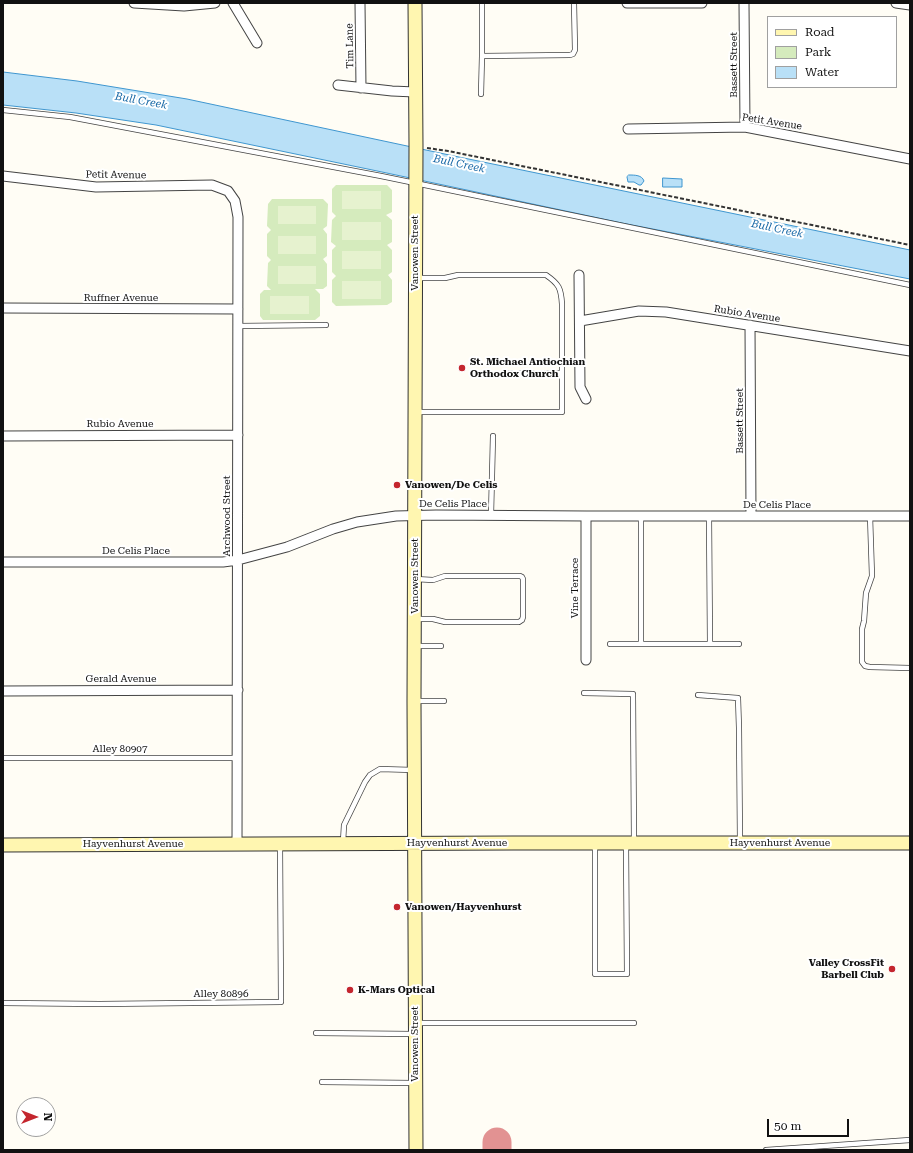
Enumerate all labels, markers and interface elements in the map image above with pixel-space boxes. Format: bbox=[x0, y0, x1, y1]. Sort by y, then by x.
legend bbox=[767, 16, 897, 88]
street label: Tim Lane bbox=[344, 23, 356, 69]
text: Road bbox=[805, 25, 834, 39]
street label: Bassett Street bbox=[728, 32, 740, 98]
text: Park bbox=[805, 45, 831, 59]
text: Water bbox=[805, 65, 839, 79]
water label: Bull Creek bbox=[114, 90, 168, 112]
street label: Petit Avenue bbox=[741, 111, 803, 133]
water label: Bull Creek bbox=[432, 152, 486, 176]
street label: Petit Avenue bbox=[86, 168, 146, 182]
street label: Vanowen Street bbox=[409, 215, 421, 291]
water label: Bull Creek bbox=[750, 217, 804, 241]
street label: Ruffner Avenue bbox=[84, 292, 158, 304]
street label: Rubio Avenue bbox=[713, 303, 781, 325]
place label: St. Michael Antiochian Orthodox Church bbox=[470, 356, 585, 380]
marker: St. Michael Antiochian Orthodox Church bbox=[457, 363, 467, 373]
street label: Bassett Street bbox=[734, 388, 746, 454]
street label: Rubio Avenue bbox=[86, 418, 154, 430]
street label: Archwood Street bbox=[221, 476, 233, 556]
place label: Vanowen/De Celis bbox=[405, 479, 497, 491]
marker: Vanowen/De Celis bbox=[392, 480, 402, 490]
street label: De Celis Place bbox=[419, 498, 487, 510]
street label: De Celis Place bbox=[743, 499, 811, 511]
street label: Vanowen Street bbox=[409, 538, 421, 614]
street label: De Celis Place bbox=[102, 545, 170, 557]
street label: Vine Terrace bbox=[569, 558, 581, 618]
street label: Gerald Avenue bbox=[86, 673, 156, 685]
street label: Alley 80907 bbox=[92, 743, 148, 755]
street label: Hayvenhurst Avenue bbox=[407, 837, 507, 849]
street label: Hayvenhurst Avenue bbox=[730, 837, 830, 849]
street label: Hayvenhurst Avenue bbox=[83, 838, 183, 850]
place label: Vanowen/Hayvenhurst bbox=[405, 901, 522, 913]
marker: Vanowen/Hayvenhurst bbox=[392, 902, 402, 912]
place label: Valley CrossFit Barbell Club bbox=[809, 957, 884, 980]
marker: Valley CrossFit Barbell Club bbox=[887, 964, 897, 974]
place label: K-Mars Optical bbox=[358, 984, 435, 996]
marker: K-Mars Optical bbox=[345, 985, 355, 995]
street label: Alley 80896 bbox=[193, 988, 249, 1000]
street label: Vanowen Street bbox=[409, 1006, 421, 1082]
north arrow bbox=[16, 1097, 56, 1137]
scale bar bbox=[769, 1111, 851, 1137]
text: N bbox=[41, 1113, 54, 1121]
text: 50 m bbox=[774, 1119, 801, 1133]

